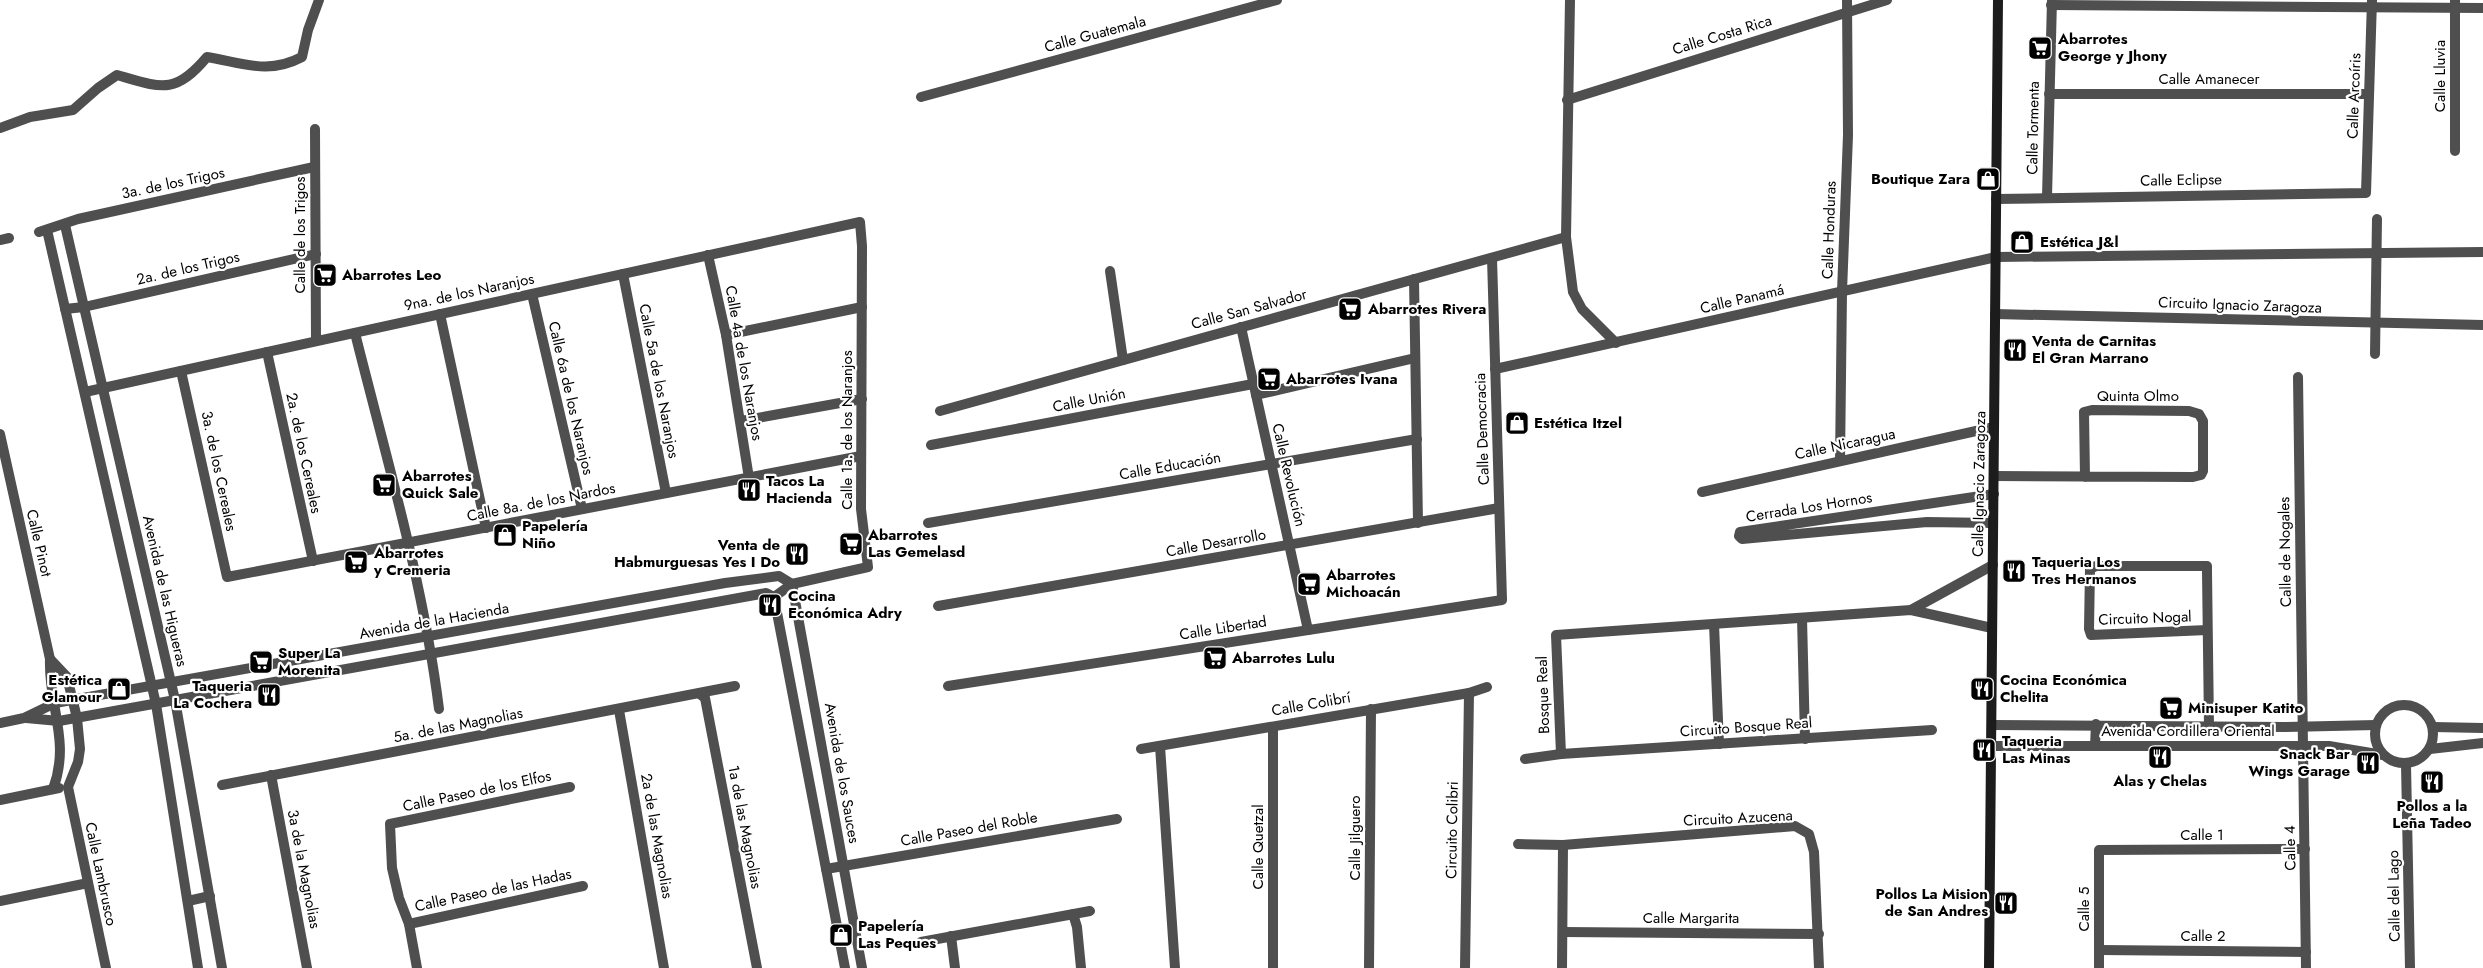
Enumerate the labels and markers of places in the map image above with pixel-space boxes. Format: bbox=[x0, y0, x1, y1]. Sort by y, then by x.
place label: Abarrotes George y Jhony bbox=[2057, 28, 2167, 67]
supermarket icon: Abarrotes George y Jhony bbox=[2027, 35, 2053, 61]
shop icon: Boutique Zara bbox=[1975, 166, 2001, 192]
place label: Boutique Zara bbox=[1871, 168, 1970, 190]
shop icon: Estética J&l bbox=[2009, 229, 2035, 255]
place label: Estética J&l bbox=[2040, 231, 2118, 253]
supermarket icon: Abarrotes Leo bbox=[312, 262, 338, 288]
place label: Abarrotes Leo bbox=[341, 264, 442, 286]
supermarket icon: Abarrotes Rivera bbox=[1337, 296, 1363, 322]
place label: Abarrotes Rivera bbox=[1367, 298, 1486, 320]
place label: Venta de Carnitas El Gran Marrano bbox=[2031, 330, 2156, 369]
restaurant icon: Venta de Carnitas El Gran Marrano bbox=[2002, 337, 2028, 363]
supermarket icon: Abarrotes Ivana bbox=[1256, 366, 1282, 392]
place label: Abarrotes Ivana bbox=[1285, 368, 1398, 390]
shop icon: Estética Itzel bbox=[1504, 410, 1530, 436]
place label: Estética Itzel bbox=[1534, 412, 1622, 434]
place label: Abarrotes Quick Sale bbox=[401, 465, 479, 504]
place label: Tacos La Hacienda bbox=[766, 470, 832, 509]
supermarket icon: Abarrotes Quick Sale bbox=[371, 472, 397, 498]
restaurant icon: Tacos La Hacienda bbox=[736, 477, 762, 503]
place label: Papelería Niño bbox=[522, 515, 588, 554]
shop icon: Papelería Niño bbox=[492, 522, 518, 548]
place label: Abarrotes Las Gemelasd bbox=[867, 524, 965, 563]
supermarket icon: Abarrotes Las Gemelasd bbox=[838, 531, 864, 557]
place label: Venta de Habmurguesas Yes I Do bbox=[614, 534, 780, 573]
restaurant icon: Venta de Habmurguesas Yes I Do bbox=[784, 541, 810, 567]
place label: Abarrotes y Cremeria bbox=[373, 542, 451, 581]
supermarket icon: Abarrotes y Cremeria bbox=[343, 549, 369, 575]
place label: Taqueria Los Tres Hermanos bbox=[2032, 551, 2137, 590]
restaurant icon: Taqueria Los Tres Hermanos bbox=[2001, 558, 2027, 584]
place label: Abarrotes Michoacán bbox=[1325, 564, 1401, 603]
supermarket icon: Abarrotes Michoacán bbox=[1296, 571, 1322, 597]
place label: Cocina Económica Adry bbox=[788, 585, 902, 624]
restaurant icon: Cocina Económica Adry bbox=[757, 592, 783, 618]
place label: Super La Morenita bbox=[278, 642, 341, 681]
supermarket icon: Abarrotes Lulu bbox=[1202, 645, 1228, 671]
place label: Abarrotes Lulu bbox=[1231, 647, 1335, 669]
supermarket icon: Super La Morenita bbox=[248, 649, 274, 675]
place label: Estética Glamour bbox=[42, 669, 103, 708]
place label: Cocina Económica Chelita bbox=[2000, 669, 2127, 708]
place label: Taqueria La Cochera bbox=[173, 675, 252, 714]
shop icon: Estética Glamour bbox=[106, 676, 132, 702]
restaurant icon: Cocina Económica Chelita bbox=[1969, 676, 1995, 702]
restaurant icon: Taqueria La Cochera bbox=[256, 682, 282, 708]
supermarket icon: Minisuper Katito bbox=[2158, 695, 2184, 721]
place label: Minisuper Katito bbox=[2188, 697, 2304, 719]
place label: Taqueria Las Minas bbox=[2002, 730, 2071, 769]
restaurant icon: Taqueria Las Minas bbox=[1971, 737, 1997, 763]
place label: Snack Bar Wings Garage bbox=[2248, 743, 2351, 782]
restaurant icon: Alas y Chelas bbox=[2147, 744, 2173, 770]
restaurant icon: Snack Bar Wings Garage bbox=[2355, 750, 2381, 776]
restaurant icon: Pollos a la Leña Tadeo bbox=[2419, 769, 2445, 795]
place label: Alas y Chelas bbox=[2112, 770, 2207, 792]
place label: Pollos a la Leña Tadeo bbox=[2392, 795, 2472, 834]
place label: Pollos La Mision de San Andres bbox=[1875, 883, 1988, 922]
restaurant icon: Pollos La Mision de San Andres bbox=[1993, 890, 2019, 916]
place label: Papelería Las Peques bbox=[858, 915, 936, 954]
shop icon: Papelería Las Peques bbox=[828, 922, 854, 948]

